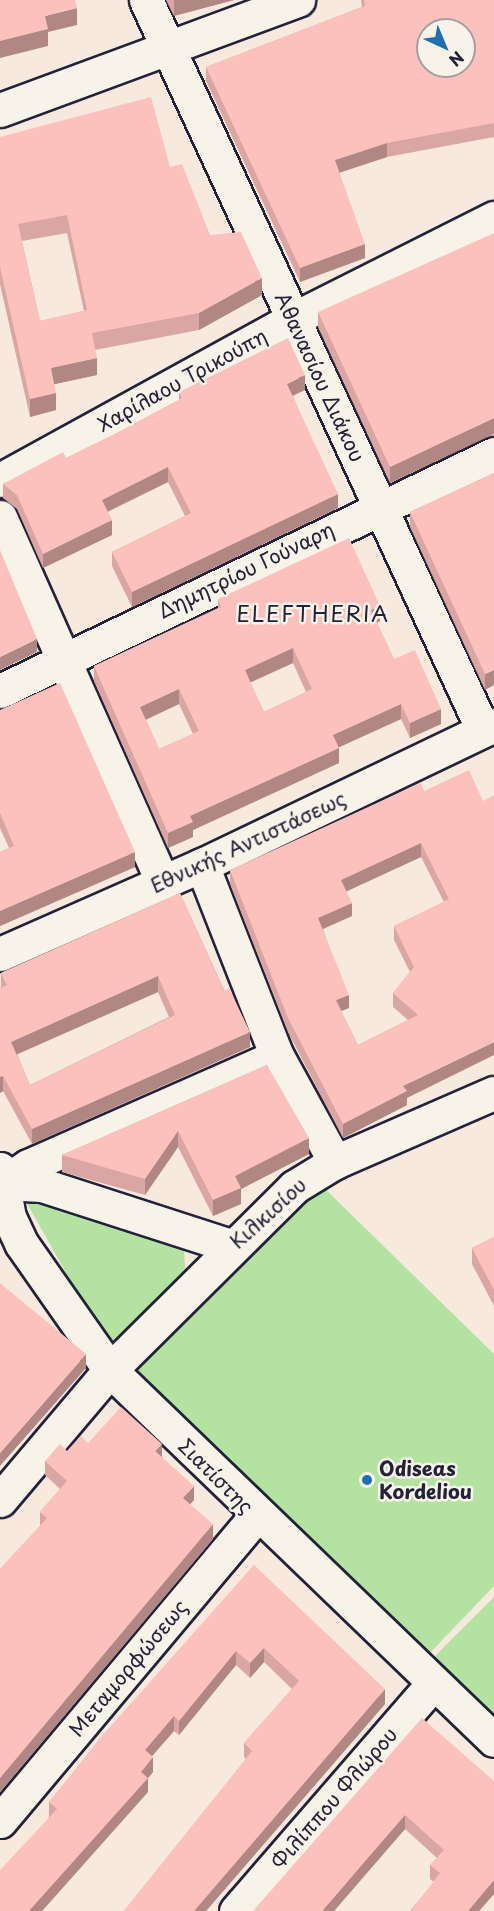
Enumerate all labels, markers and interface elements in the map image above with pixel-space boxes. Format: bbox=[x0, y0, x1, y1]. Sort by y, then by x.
north arrow bbox=[416, 18, 476, 78]
text: N bbox=[444, 46, 470, 73]
street label: Αθανασίου Διάκου bbox=[271, 289, 369, 465]
street label: Χαρίλαου Τρικούπη bbox=[93, 323, 271, 437]
street label: Δημητρίου Γούναρη bbox=[154, 517, 338, 623]
district label: ELEFTHERIA bbox=[237, 600, 389, 626]
street label: Εθνικής Αντιστάσεως bbox=[146, 786, 350, 898]
street label: Κιλκισίου bbox=[225, 1173, 311, 1253]
street label: Σιατίστης bbox=[174, 1434, 258, 1518]
place label: Odiseas Kordeliou bbox=[379, 1456, 472, 1503]
marker: Odiseas Kordeliou bbox=[360, 1473, 374, 1487]
street label: Μεταμορφώσεως bbox=[64, 1595, 192, 1741]
street label: Φιλίππου Φλώρου bbox=[266, 1722, 402, 1874]

